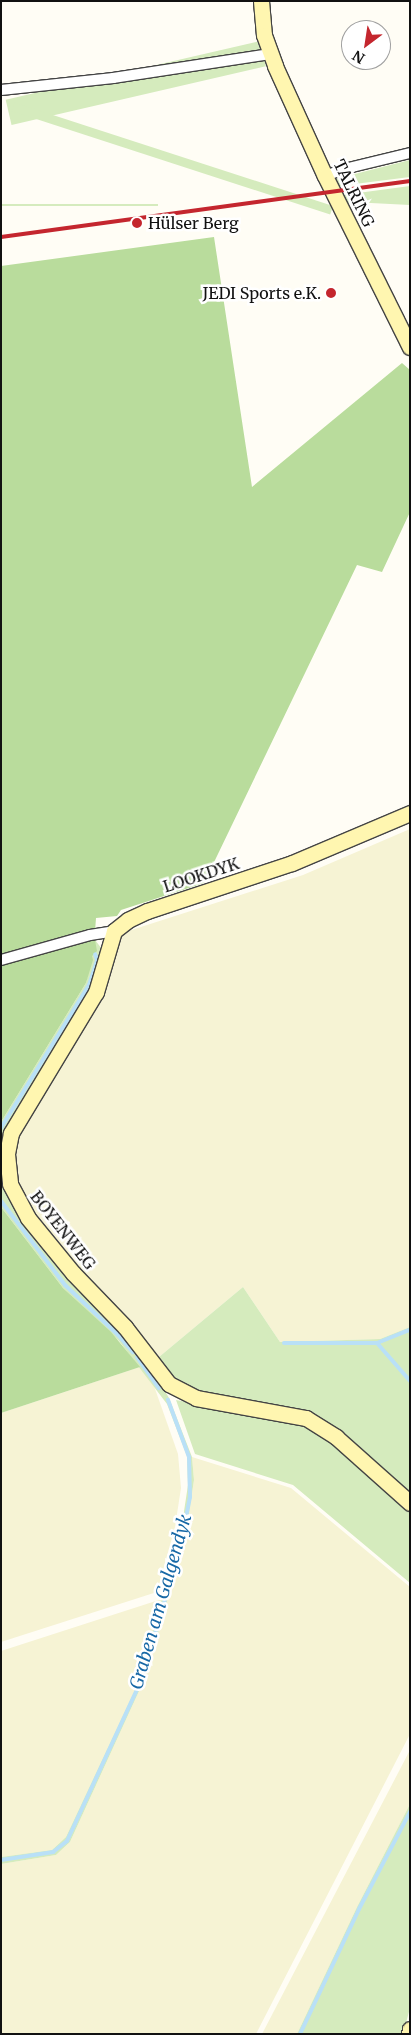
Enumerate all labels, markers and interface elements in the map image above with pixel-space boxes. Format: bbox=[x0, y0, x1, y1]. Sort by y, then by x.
north arrow bbox=[341, 20, 391, 70]
text: N bbox=[349, 46, 368, 68]
street label: TALRING bbox=[330, 156, 378, 230]
place label: Hülser Berg bbox=[148, 213, 239, 233]
marker: Hülser Berg bbox=[130, 216, 144, 230]
place label: JEDI Sports e.K. bbox=[202, 283, 321, 303]
marker: JEDI Sports e.K. bbox=[325, 287, 337, 299]
street label: LOOKDYK bbox=[161, 854, 241, 896]
street label: BOYENWEG bbox=[26, 1187, 100, 1273]
water label: Graben am Galgendyk bbox=[126, 1512, 196, 1692]

